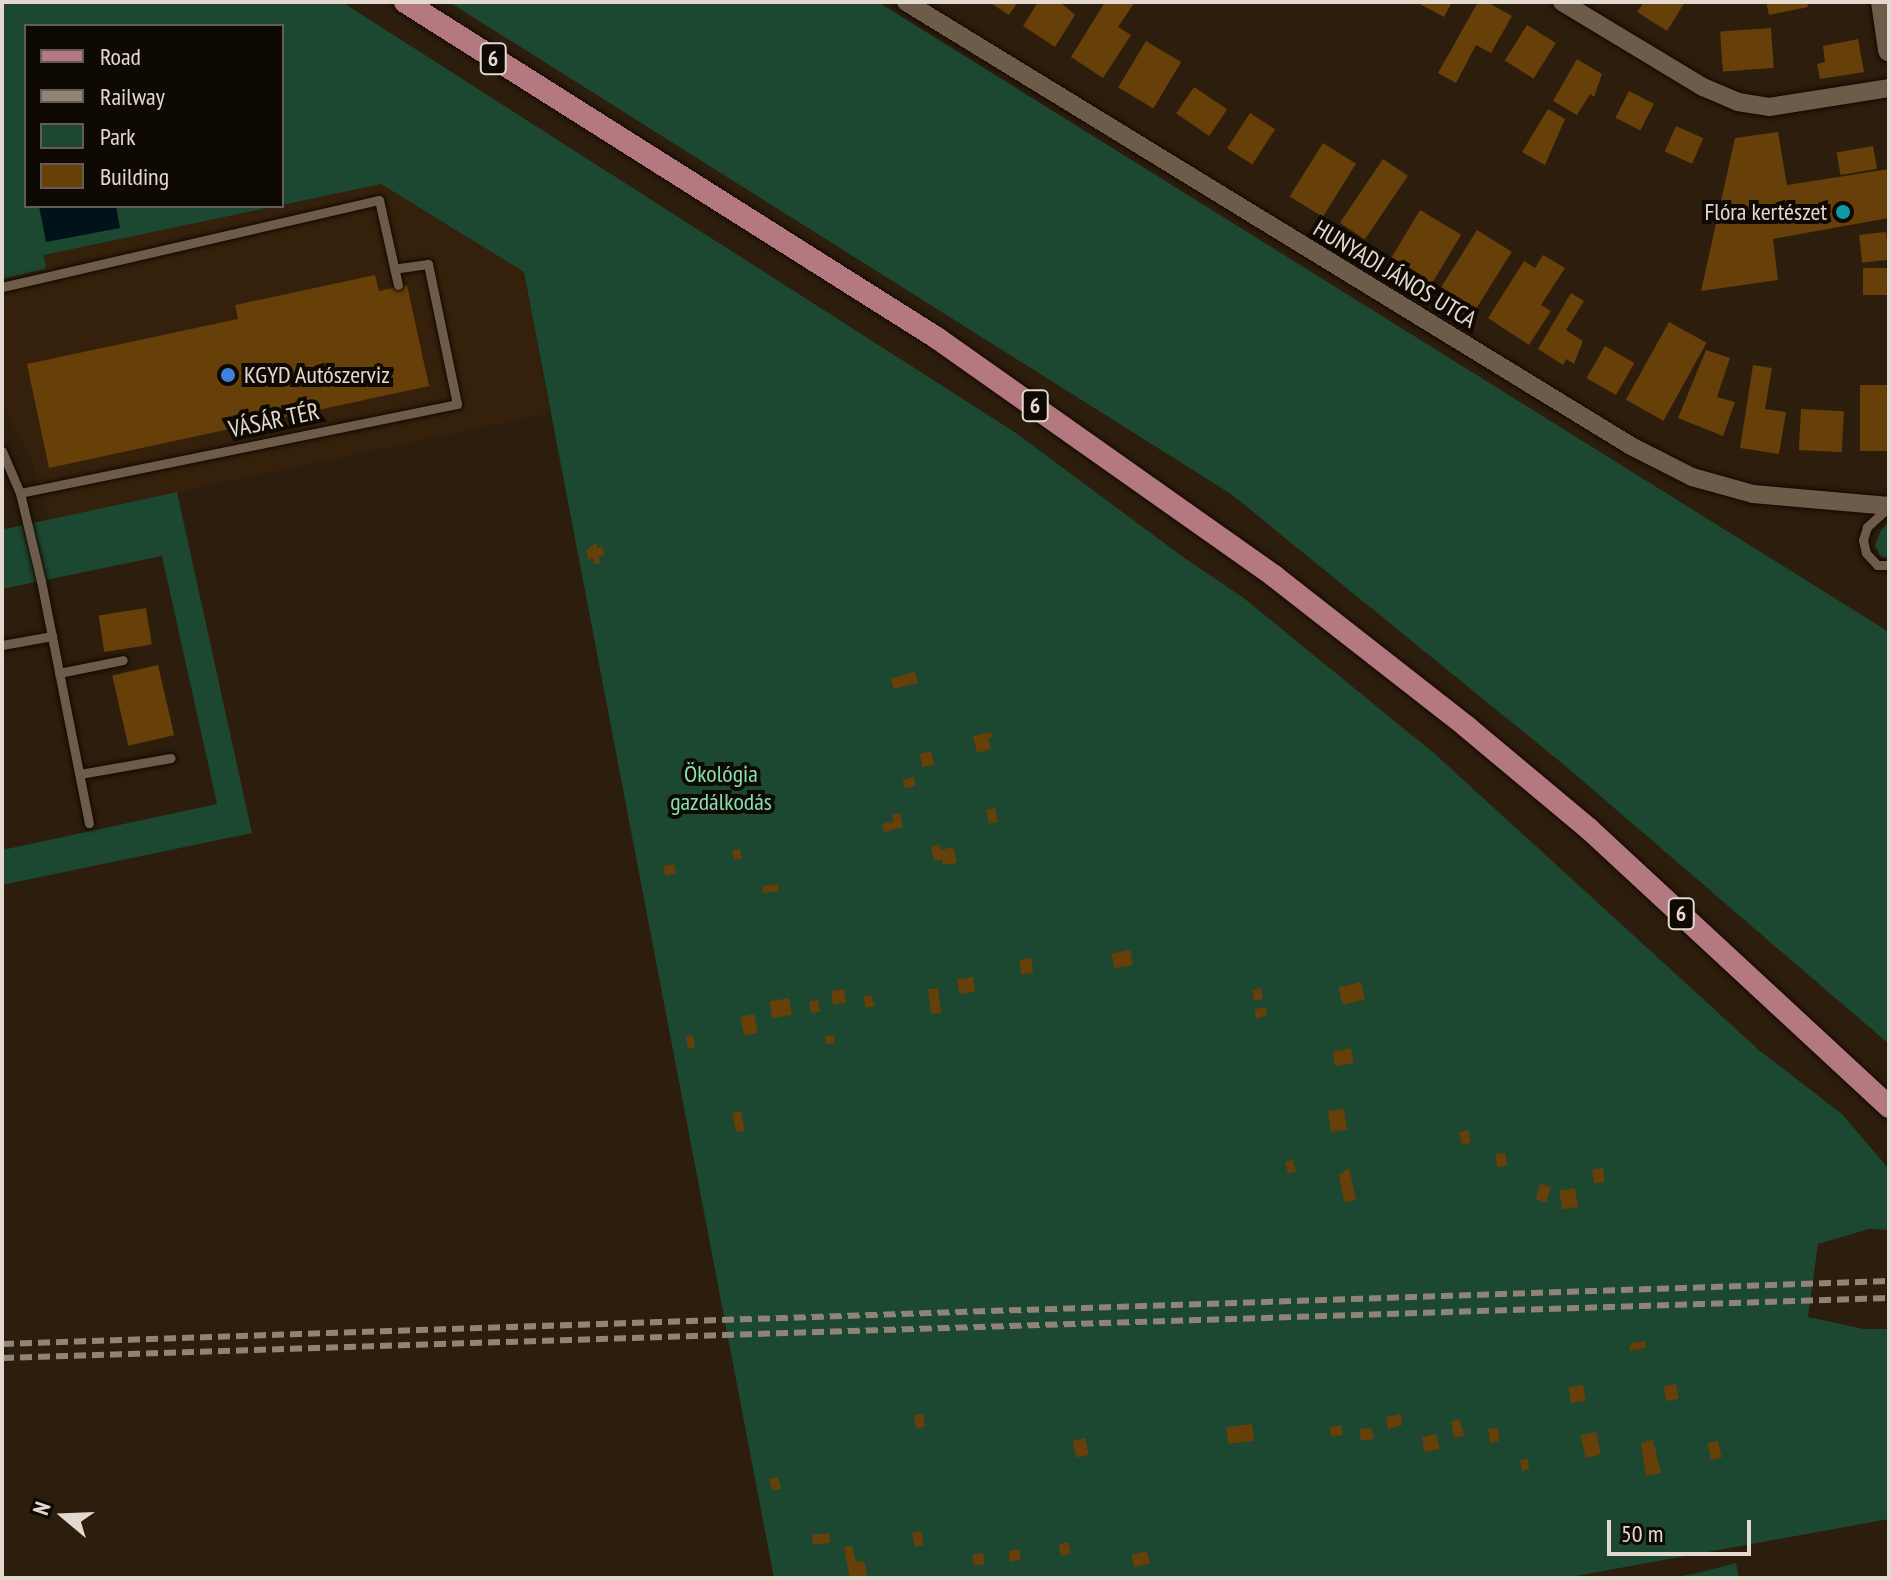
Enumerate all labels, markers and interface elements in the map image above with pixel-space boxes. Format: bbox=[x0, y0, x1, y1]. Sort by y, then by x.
legend bbox=[24, 24, 284, 208]
text: Road bbox=[100, 41, 141, 72]
road number: 6 bbox=[479, 41, 507, 77]
text: Railway bbox=[100, 81, 165, 112]
text: Park bbox=[100, 121, 136, 152]
text: Building bbox=[100, 161, 169, 192]
place label: Flóra kertészet bbox=[1704, 198, 1827, 226]
marker: Flóra kertészet bbox=[1834, 203, 1852, 221]
street label: HUNYADI JÁNOS UTCA bbox=[1308, 214, 1482, 334]
place label: KGYD Autószerviz bbox=[244, 361, 390, 389]
marker: KGYD Autószerviz bbox=[219, 366, 237, 384]
road number: 6 bbox=[1021, 388, 1049, 424]
street label: VÁSÁR TÉR bbox=[226, 396, 322, 444]
park label: Ökológia gazdálkodás bbox=[670, 760, 772, 816]
road number: 6 bbox=[1667, 896, 1695, 932]
north arrow bbox=[24, 1476, 104, 1556]
text: N bbox=[26, 1498, 56, 1518]
scale bar bbox=[1611, 1504, 1755, 1554]
text: 50 m bbox=[1621, 1518, 1663, 1549]

